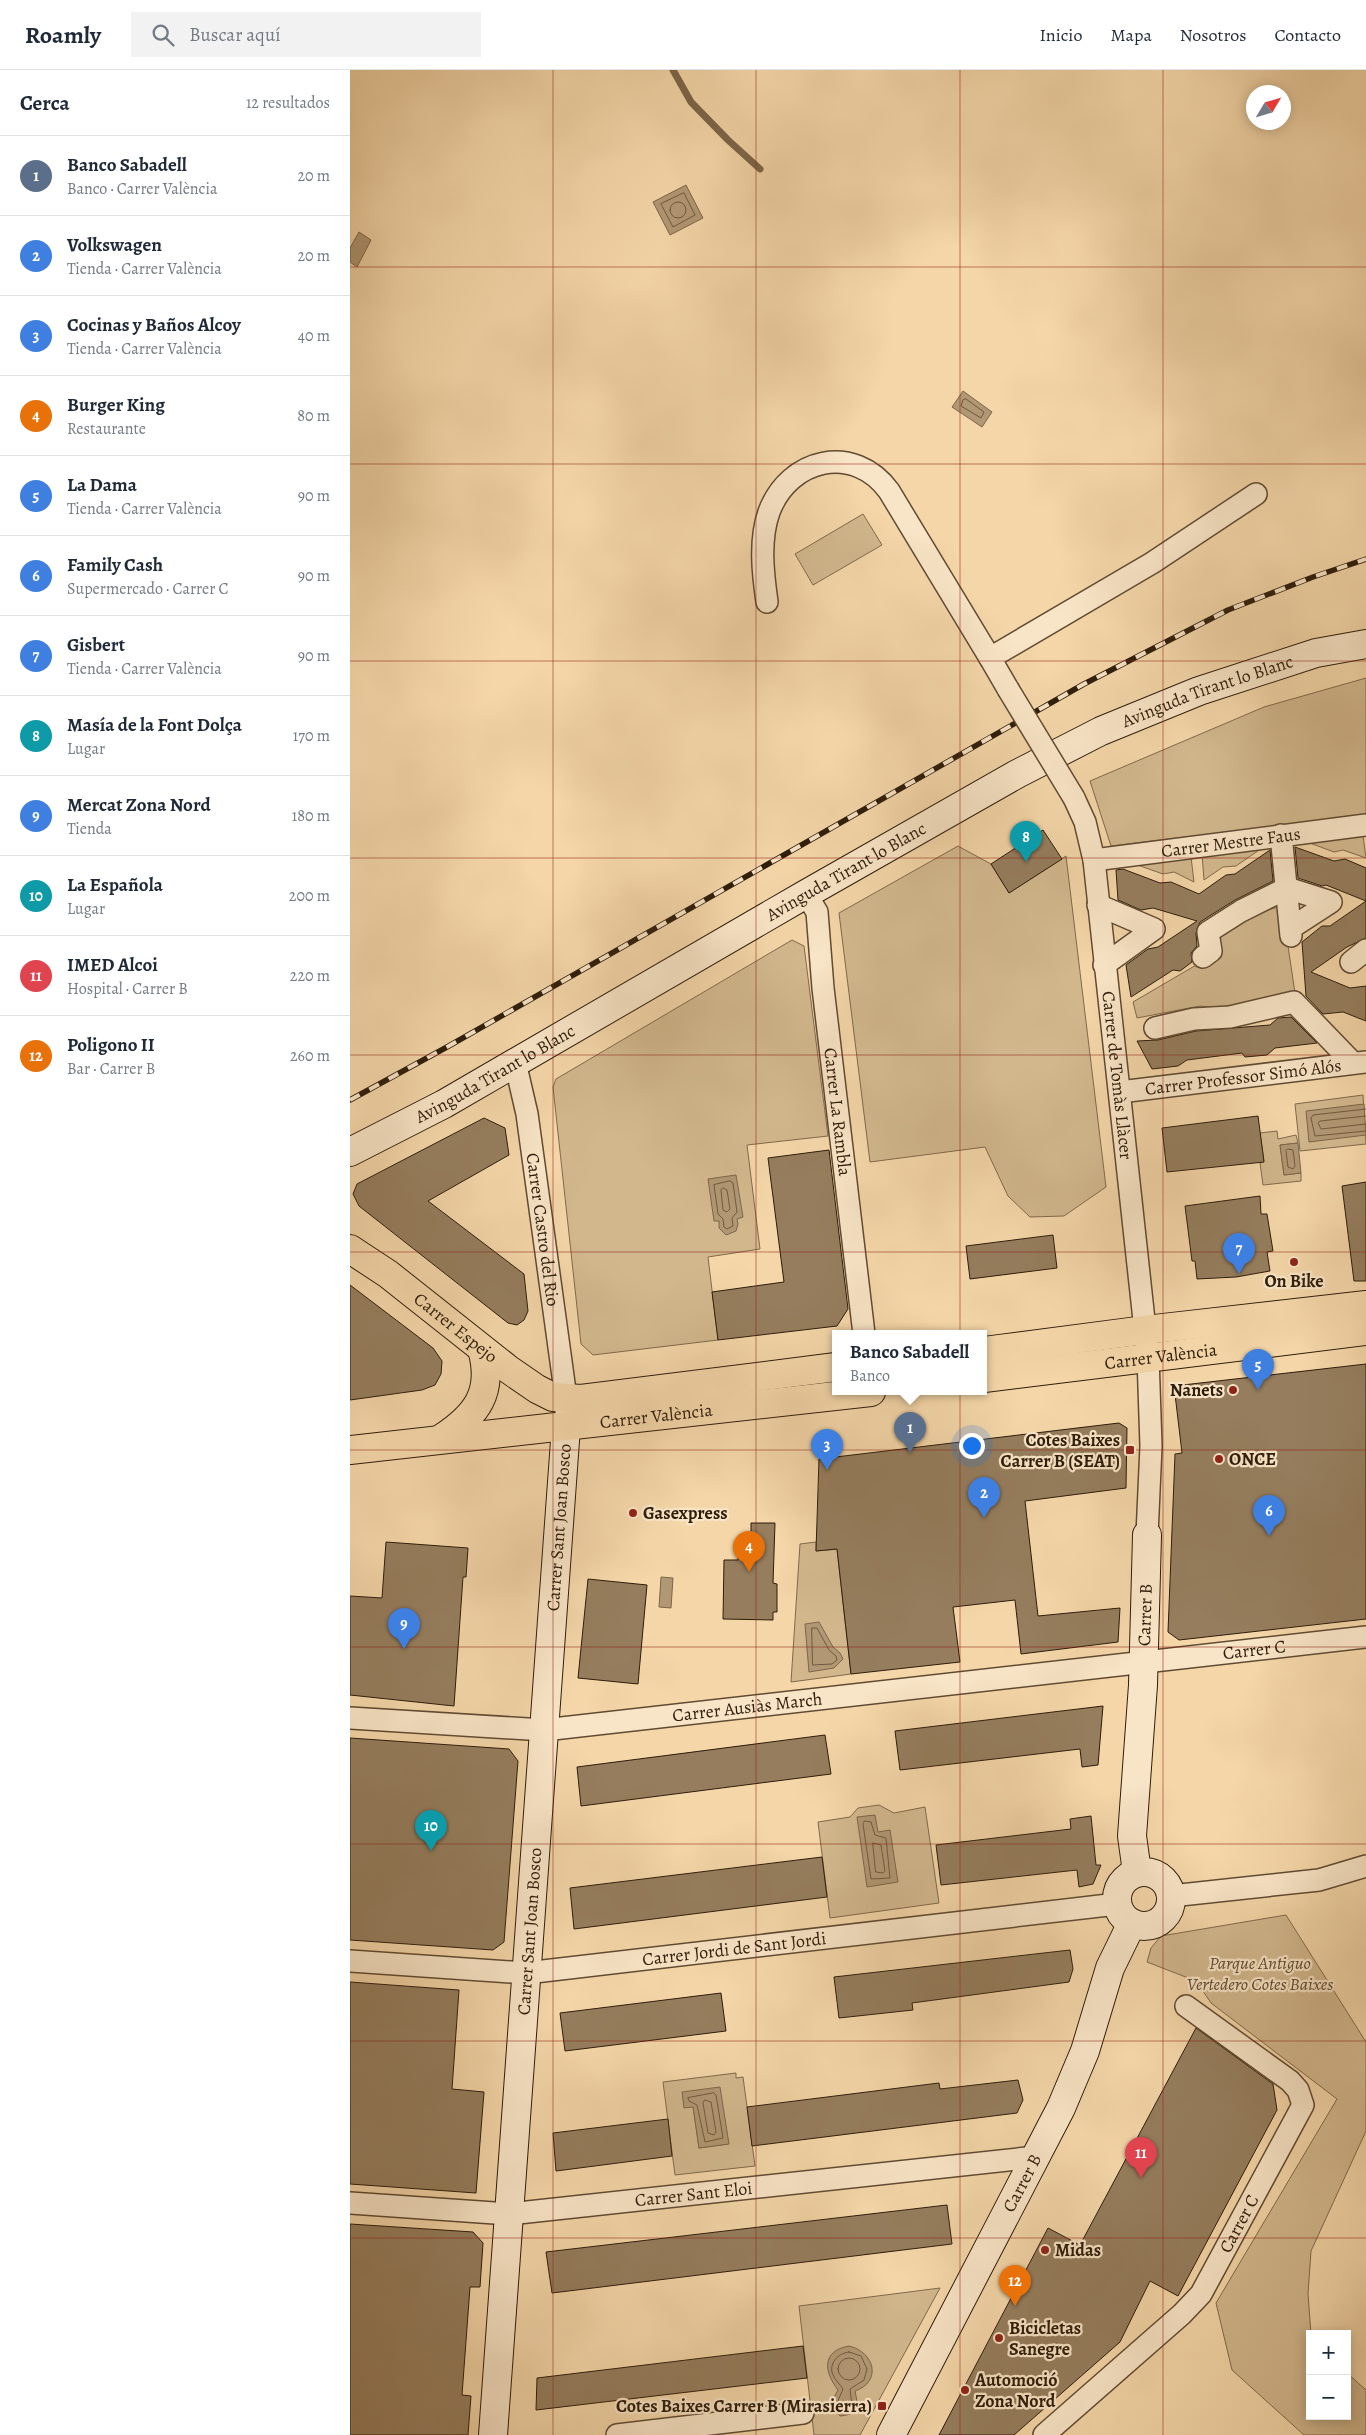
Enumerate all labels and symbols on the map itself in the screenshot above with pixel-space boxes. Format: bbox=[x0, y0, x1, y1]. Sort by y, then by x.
north arrow bbox=[1246, 85, 1291, 130]
street label: Avinguda Tirant lo Blanc bbox=[1117, 649, 1296, 734]
street label: Avinguda Tirant lo Blanc bbox=[761, 816, 930, 927]
pin: 8 bbox=[1010, 821, 1042, 862]
street label: Carrer Mestre Faus bbox=[1160, 822, 1302, 863]
street label: Carrer de Tomàs Llàcer bbox=[1096, 990, 1138, 1161]
street label: Avinguda Tirant lo Blanc bbox=[410, 1019, 579, 1129]
street label: Carrer La Rambla bbox=[818, 1046, 857, 1178]
street label: Carrer Professor Simó Alós bbox=[1144, 1053, 1343, 1101]
street label: Carrer Castro del Rio bbox=[520, 1151, 565, 1308]
pin: 7 bbox=[1223, 1233, 1255, 1274]
marker: On Bike bbox=[1288, 1256, 1300, 1268]
place label: On Bike bbox=[1264, 1269, 1324, 1293]
street label: Carrer Espejo bbox=[409, 1287, 503, 1368]
street label: Carrer València bbox=[1103, 1337, 1219, 1375]
pin: 5 bbox=[1242, 1349, 1274, 1390]
place label: Nanets bbox=[1170, 1378, 1223, 1402]
marker: Nanets bbox=[1227, 1384, 1239, 1396]
street label: Carrer València bbox=[598, 1398, 714, 1434]
pin: 1 bbox=[894, 1412, 926, 1453]
place label: Cotes Baixes Carrer B (SEAT) bbox=[1001, 1428, 1120, 1473]
pin: 3 bbox=[811, 1429, 843, 1470]
your location bbox=[959, 1433, 985, 1459]
street label: Carrer Sant Joan Bosco bbox=[541, 1443, 577, 1612]
marker: Cotes Baixes Carrer B (SEAT) bbox=[1124, 1444, 1136, 1456]
place label: ONCE bbox=[1229, 1447, 1276, 1471]
marker: ONCE bbox=[1213, 1453, 1225, 1465]
pin: 2 bbox=[968, 1477, 1000, 1518]
pin: 6 bbox=[1253, 1495, 1285, 1536]
place label: Gasexpress bbox=[643, 1501, 728, 1525]
marker: Gasexpress bbox=[627, 1507, 639, 1519]
pin: 4 bbox=[733, 1531, 765, 1572]
street label: Carrer B bbox=[1132, 1583, 1158, 1646]
pin: 9 bbox=[388, 1608, 420, 1649]
street label: Carrer C bbox=[1221, 1634, 1287, 1665]
street label: Carrer Ausiàs March bbox=[671, 1687, 824, 1727]
pin: 10 bbox=[415, 1810, 447, 1851]
street label: Carrer Sant Joan Bosco bbox=[511, 1847, 548, 2016]
street label: Carrer Jordi de Sant Jordi bbox=[641, 1926, 827, 1971]
park label: Parque Antiguo Vertedero Cotes Baixes bbox=[1187, 1951, 1333, 1996]
pin: 11 bbox=[1125, 2137, 1157, 2178]
street label: Carrer B bbox=[997, 2150, 1047, 2216]
street label: Carrer Sant Eloi bbox=[634, 2176, 753, 2212]
street label: Carrer C bbox=[1213, 2190, 1264, 2257]
place label: Midas bbox=[1055, 2238, 1101, 2262]
marker: Midas bbox=[1039, 2244, 1051, 2256]
pin: 12 bbox=[999, 2265, 1031, 2306]
place label: Bicicletas Sanegre bbox=[1009, 2316, 1081, 2361]
marker: Bicicletas Sanegre bbox=[993, 2332, 1005, 2344]
place label: Automoció Zona Nord bbox=[974, 2368, 1057, 2413]
marker: Automoció Zona Nord bbox=[959, 2384, 971, 2396]
place label: Cotes Baixes Carrer B (Mirasierra) bbox=[616, 2394, 872, 2418]
marker: Cotes Baixes Carrer B (Mirasierra) bbox=[876, 2400, 888, 2412]

